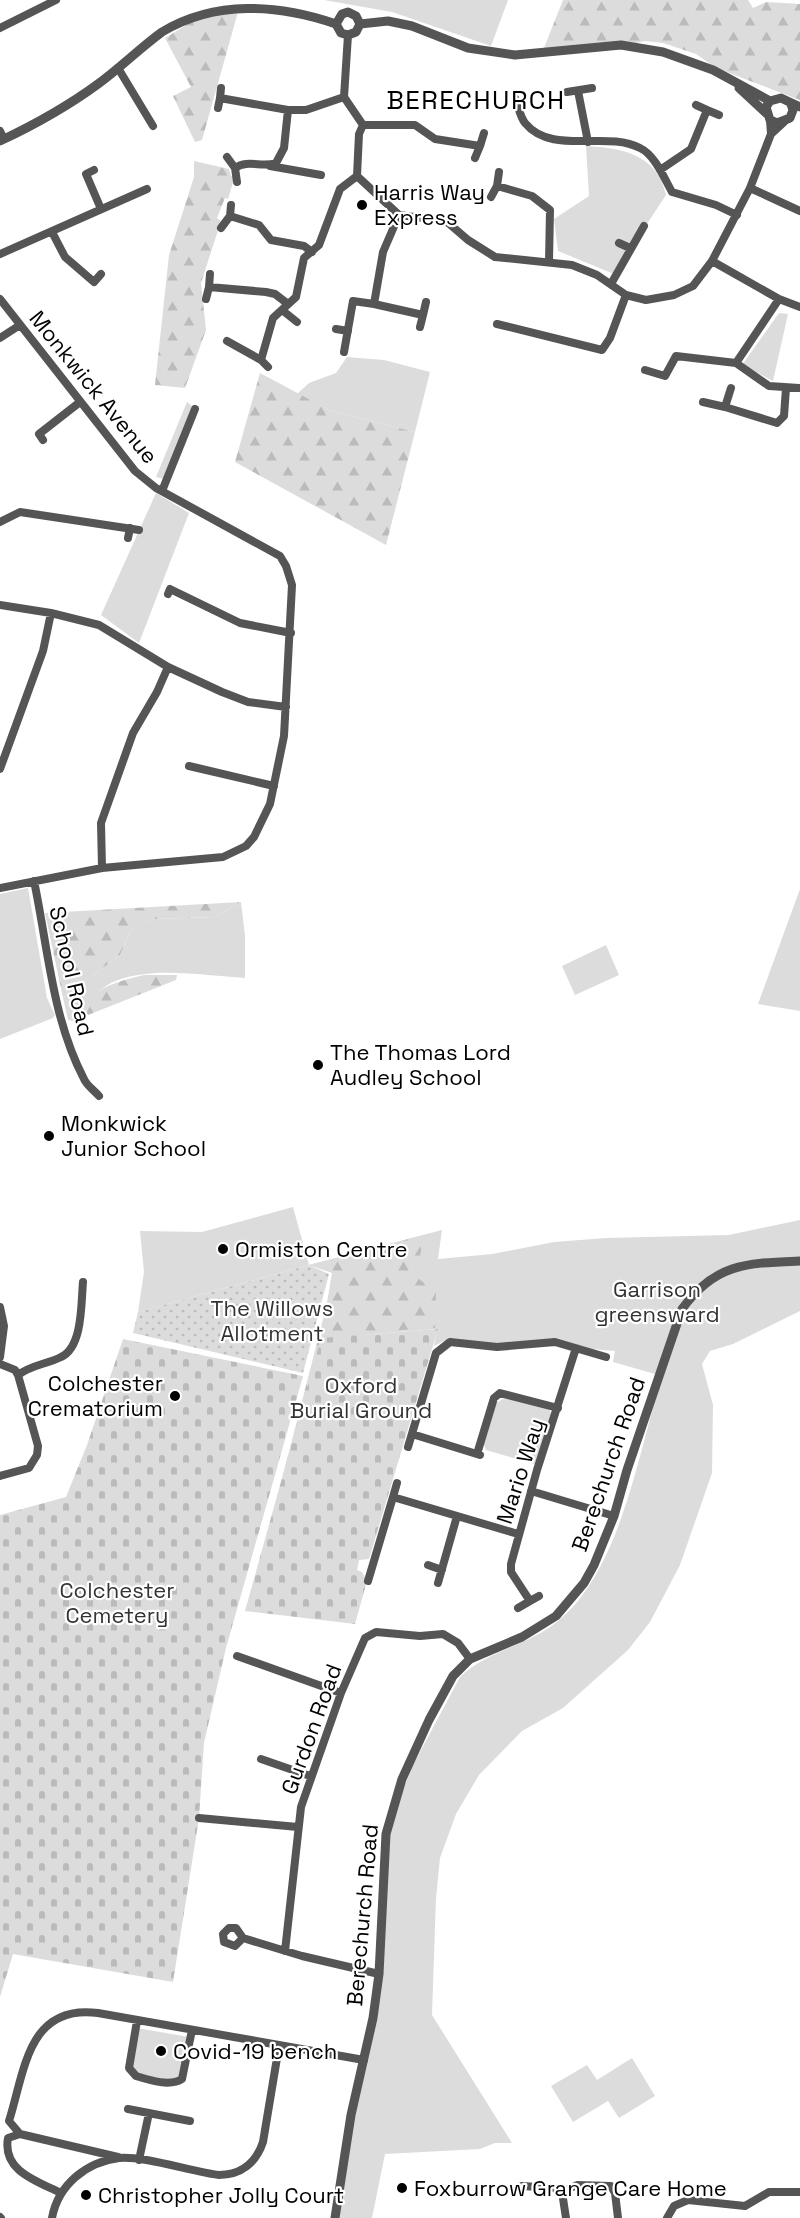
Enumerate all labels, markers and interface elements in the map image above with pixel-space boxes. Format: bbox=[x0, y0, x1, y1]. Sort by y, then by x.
district label: BERECHURCH bbox=[386, 83, 566, 117]
place label: Harris Way Express bbox=[374, 178, 485, 231]
marker: Harris Way Express bbox=[355, 198, 369, 212]
street label: Monkwick Avenue bbox=[24, 305, 164, 469]
street label: School Road bbox=[43, 903, 101, 1039]
place label: The Thomas Lord Audley School bbox=[330, 1038, 511, 1091]
marker: The Thomas Lord Audley School bbox=[311, 1058, 325, 1072]
place label: Monkwick Junior School bbox=[61, 1109, 206, 1162]
marker: Monkwick Junior School bbox=[42, 1129, 56, 1143]
place label: Ormiston Centre bbox=[235, 1235, 408, 1263]
marker: Ormiston Centre bbox=[216, 1242, 230, 1256]
park label: Garrison greensward bbox=[594, 1275, 720, 1328]
park label: The Willows Allotment bbox=[211, 1294, 333, 1347]
place label: Colchester Crematorium bbox=[28, 1369, 163, 1422]
park label: Oxford Burial Ground bbox=[290, 1371, 432, 1424]
street label: Berechurch Road bbox=[565, 1373, 651, 1555]
marker: Colchester Crematorium bbox=[168, 1389, 182, 1403]
street label: Mario Way bbox=[490, 1415, 550, 1527]
park label: Colchester Cemetery bbox=[59, 1576, 175, 1629]
street label: Gurdon Road bbox=[274, 1660, 348, 1798]
street label: Berechurch Road bbox=[340, 1823, 384, 2007]
place label: Covid-19 bench bbox=[173, 2037, 337, 2065]
marker: Covid-19 bench bbox=[154, 2044, 168, 2058]
place label: Foxburrow Grange Care Home bbox=[414, 2174, 727, 2202]
place label: Christopher Jolly Court bbox=[98, 2181, 344, 2209]
marker: Foxburrow Grange Care Home bbox=[395, 2181, 409, 2195]
marker: Christopher Jolly Court bbox=[79, 2188, 93, 2202]

